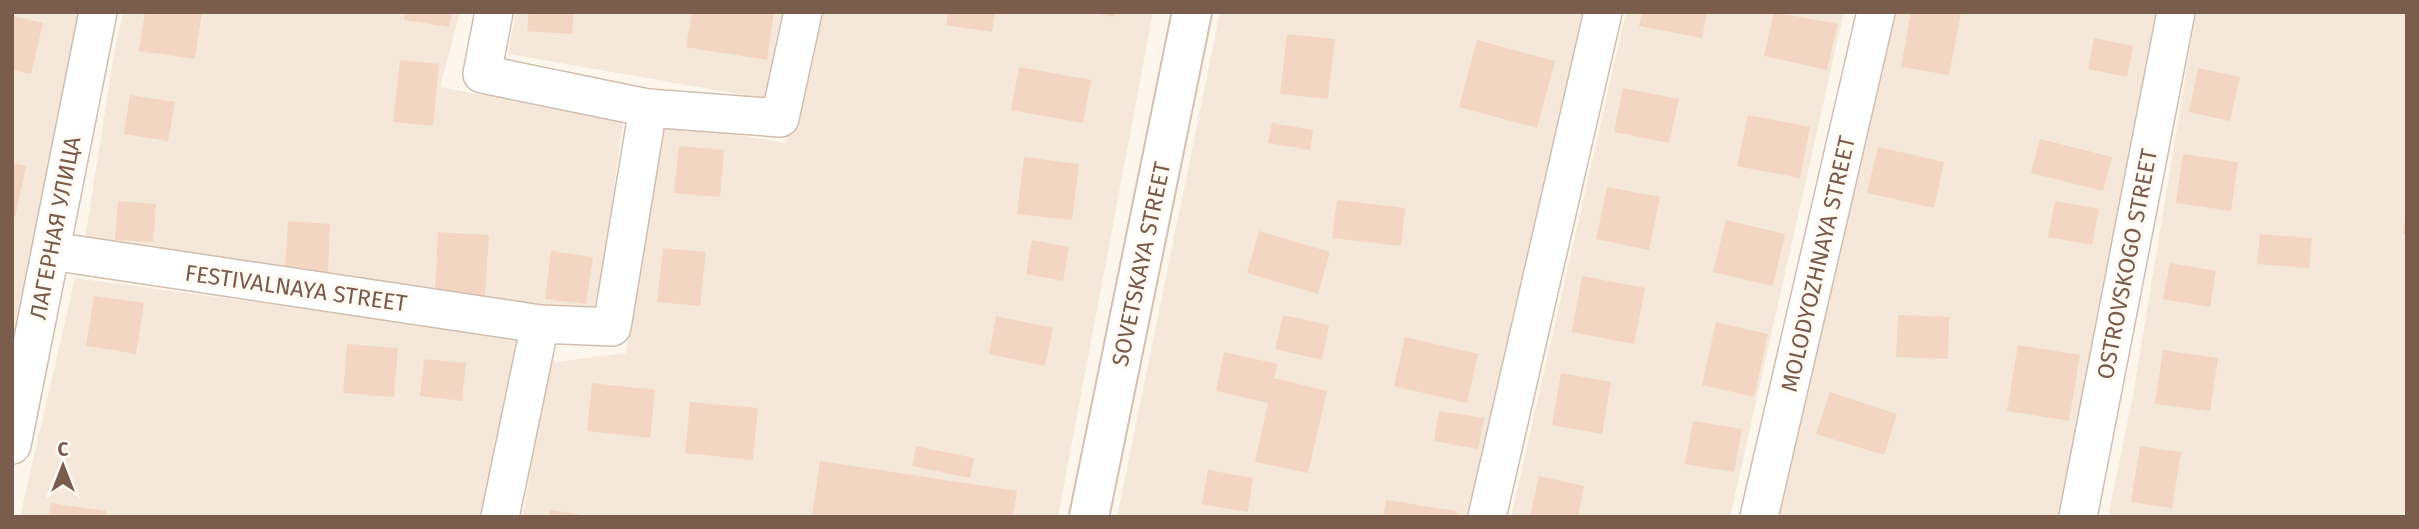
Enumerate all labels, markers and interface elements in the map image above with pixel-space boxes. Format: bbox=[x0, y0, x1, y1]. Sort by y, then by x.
street label: ЛАГЕРНАЯ УЛИЦА bbox=[24, 133, 87, 322]
street label: MOLODYOZHNAYA STREET bbox=[1775, 133, 1861, 395]
street label: OSTROVSKOGO STREET bbox=[2091, 146, 2163, 382]
street label: SOVETSKAYA STREET bbox=[1106, 159, 1176, 369]
street label: FESTIVALNAYA STREET bbox=[183, 259, 409, 317]
north arrow bbox=[28, 431, 98, 501]
text: С bbox=[58, 438, 69, 461]

